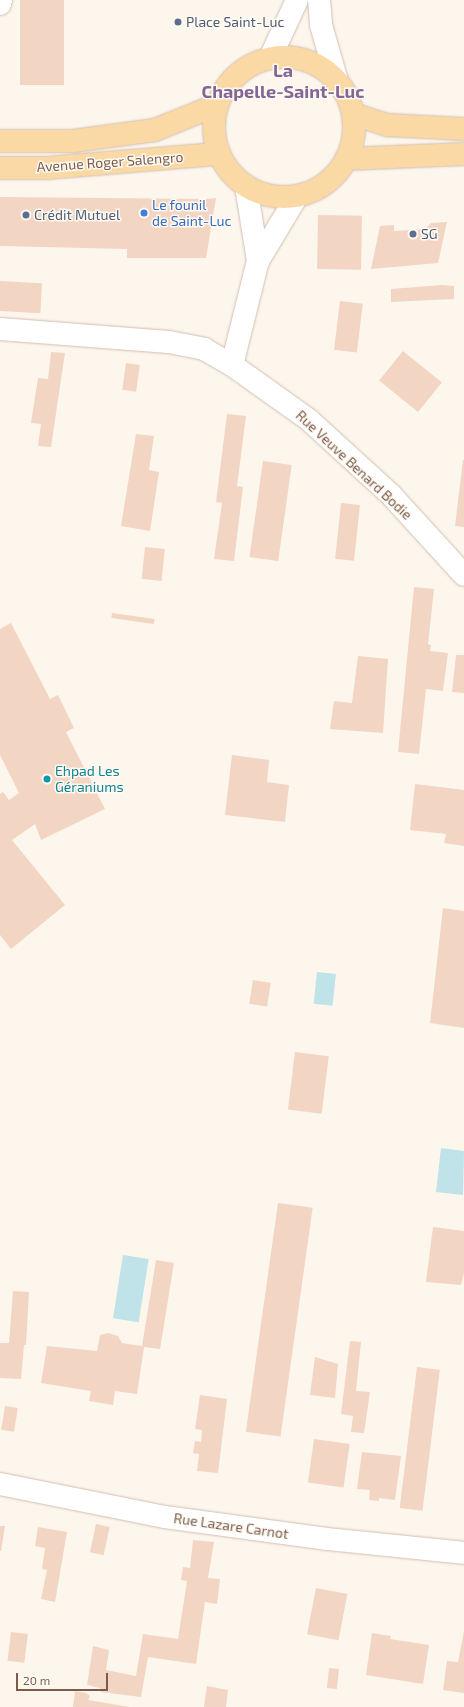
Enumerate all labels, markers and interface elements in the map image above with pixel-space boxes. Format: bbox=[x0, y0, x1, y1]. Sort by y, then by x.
place label: Place Saint-Luc bbox=[186, 14, 284, 30]
marker: Place Saint-Luc bbox=[173, 17, 183, 27]
district label: La Chapelle-Saint-Luc bbox=[202, 60, 364, 102]
street label: Avenue Roger Salengro bbox=[36, 148, 184, 176]
place label: Le founil de Saint-Luc bbox=[152, 197, 231, 230]
place label: Crédit Mutuel bbox=[34, 207, 120, 223]
marker: Le founil de Saint-Luc bbox=[139, 208, 149, 218]
marker: Crédit Mutuel bbox=[21, 210, 31, 220]
place label: SG bbox=[421, 226, 438, 242]
marker: SG bbox=[408, 229, 418, 239]
street label: Rue Veuve Benard Bodie bbox=[292, 407, 416, 523]
place label: Ehpad Les Géraniums bbox=[55, 763, 124, 796]
marker: Ehpad Les Géraniums bbox=[42, 774, 52, 784]
street label: Rue Lazare Carnot bbox=[173, 1510, 289, 1542]
scale bar bbox=[18, 1665, 110, 1691]
text: 20 m bbox=[23, 1673, 50, 1687]

